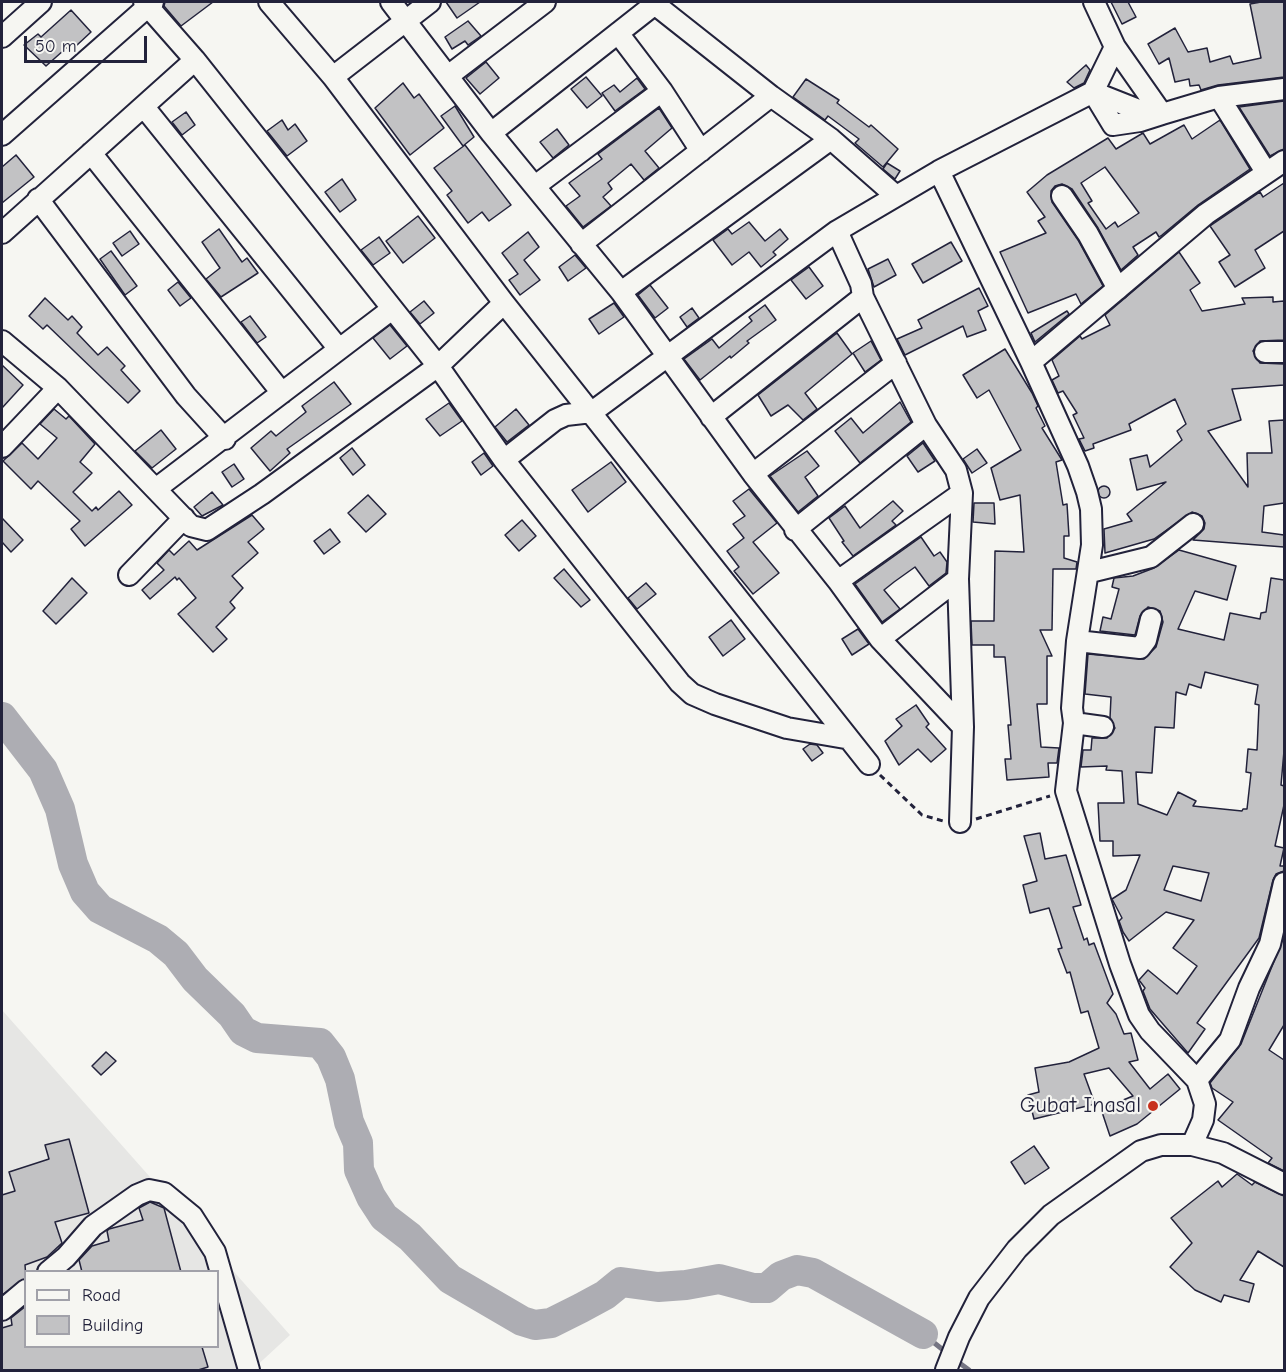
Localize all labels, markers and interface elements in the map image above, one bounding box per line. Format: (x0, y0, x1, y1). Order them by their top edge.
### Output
scale bar (27, 24, 150, 62)
text: 50 m (35, 36, 77, 57)
place label: Gubat Inasal (1020, 1093, 1141, 1119)
marker: Gubat Inasal (1146, 1099, 1160, 1113)
legend (24, 1270, 219, 1348)
text: Road (82, 1285, 121, 1306)
text: Building (82, 1315, 144, 1336)

